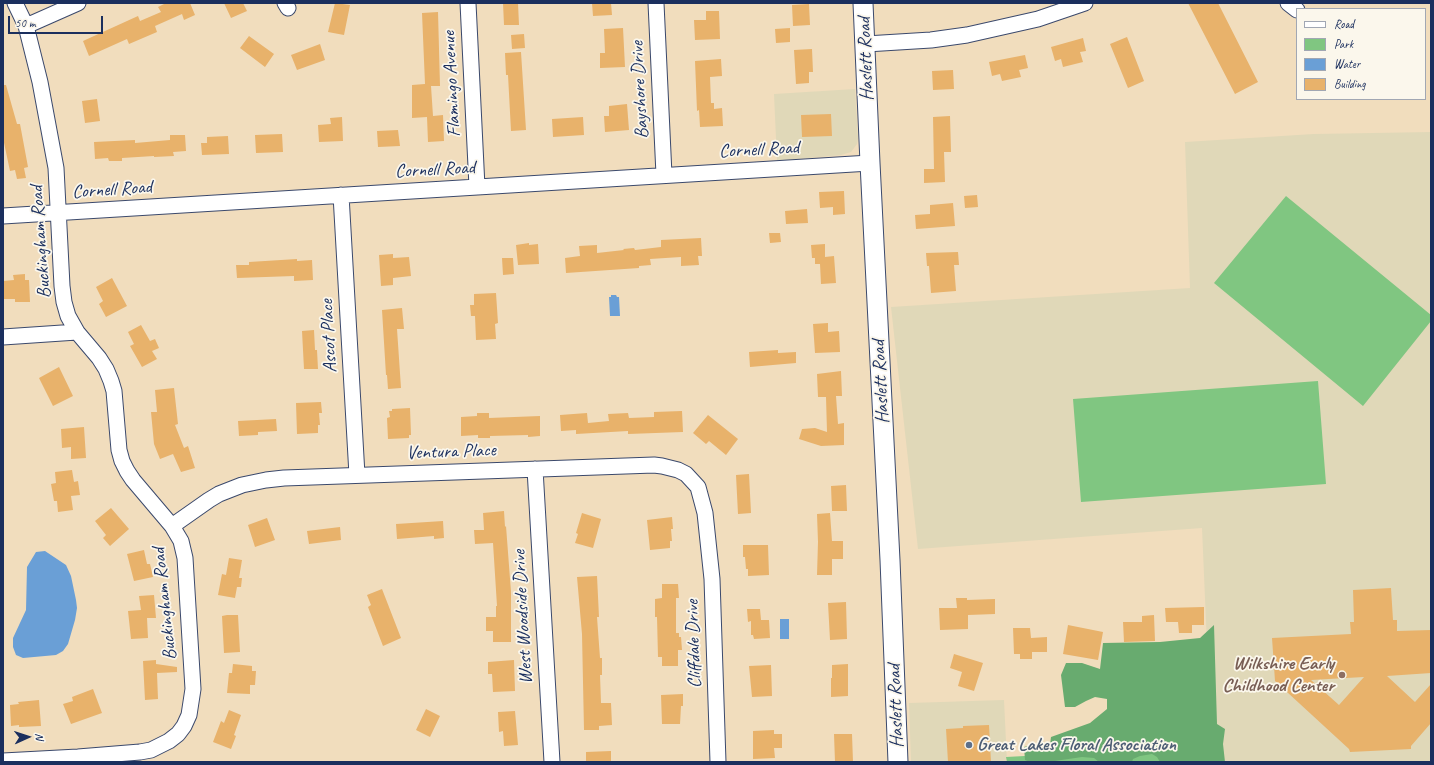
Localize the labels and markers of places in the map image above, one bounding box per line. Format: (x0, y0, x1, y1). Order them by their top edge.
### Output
place label: Wilkshire Early Childhood Center (1223, 653, 1334, 697)
marker: Wilkshire Early Childhood Center (1337, 670, 1347, 680)
place label: Great Lakes Floral Association (977, 734, 1176, 756)
marker: Great Lakes Floral Association (964, 740, 974, 750)

